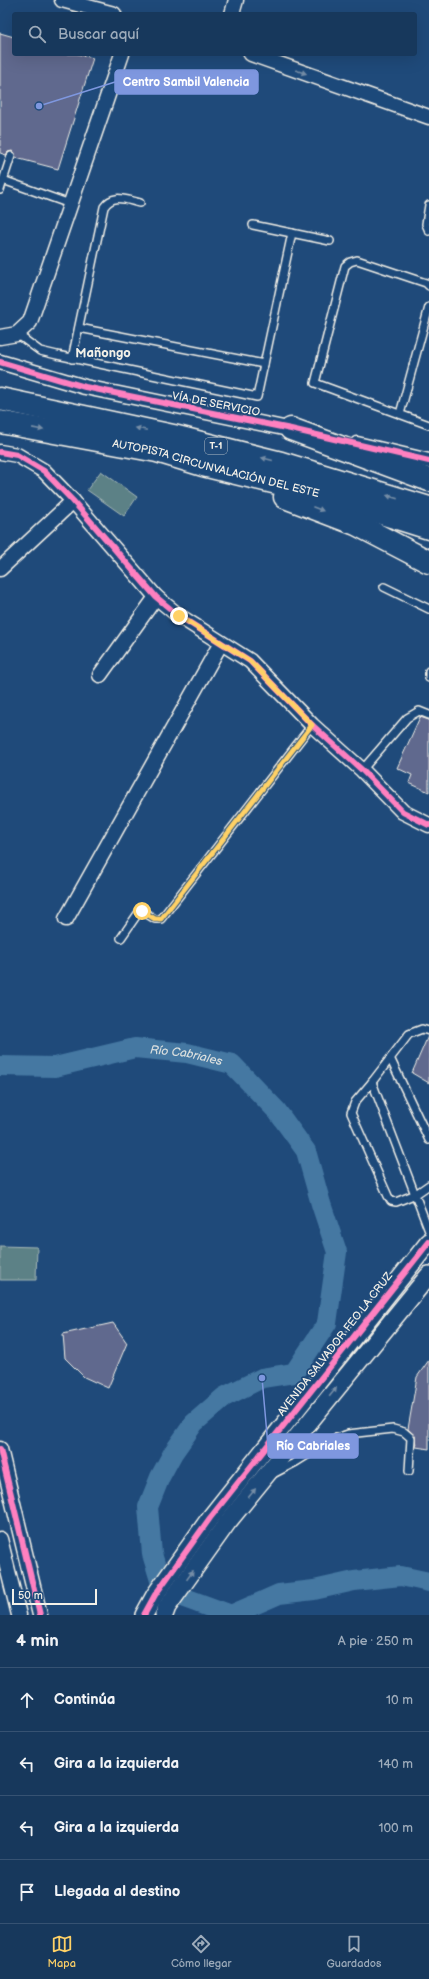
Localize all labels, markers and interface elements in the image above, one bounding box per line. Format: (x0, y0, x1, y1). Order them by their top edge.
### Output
search box (12, 12, 417, 56)
icon: search (26, 23, 48, 45)
text: Buscar aquí (58, 25, 139, 44)
one-way arrow (295, 69, 307, 75)
callout: Centro Sambil Valencia (115, 70, 258, 94)
text: Centro Sambil Valencia (123, 75, 249, 90)
district label: Mañongo (75, 345, 131, 361)
street label: VÍA DE SERVICIO (171, 388, 261, 419)
one-way arrow (32, 426, 44, 432)
one-way arrow (135, 426, 147, 432)
street label: AUTOPISTA CIRCUNVALACIÓN DEL ESTE (112, 436, 321, 500)
road number: T-1 (205, 438, 227, 454)
one-way arrow (261, 456, 273, 462)
one-way arrow (385, 494, 397, 500)
one-way arrow (313, 507, 325, 513)
route end (170, 607, 188, 625)
route start (133, 902, 151, 920)
water label: Río Cabriales (149, 1042, 224, 1069)
street label: AVENIDA SALVADOR FEO LA CRUZ (275, 1269, 395, 1418)
one-way arrow (329, 1387, 338, 1398)
callout: Río Cabriales (268, 1434, 358, 1458)
text: Río Cabriales (276, 1439, 350, 1454)
one-way arrow (247, 1488, 256, 1499)
one-way arrow (186, 1570, 194, 1580)
scale bar (12, 1587, 97, 1606)
text: 50 m (18, 1589, 43, 1602)
text: 4 min (16, 1631, 59, 1651)
text: A pie · 250 m (338, 1633, 413, 1649)
icon: ahead (16, 1689, 38, 1711)
text: Continúa (54, 1690, 115, 1709)
text: 10 m (386, 1692, 413, 1708)
icon: left (16, 1753, 38, 1775)
text: Gira a la izquierda (54, 1754, 179, 1773)
text: 140 m (378, 1756, 413, 1772)
icon: left (16, 1817, 38, 1839)
text: Gira a la izquierda (54, 1818, 179, 1837)
text: 100 m (378, 1820, 413, 1836)
icon: arrive (16, 1881, 38, 1903)
text: Llegada al destino (54, 1882, 180, 1901)
tab: Mapa (48, 1933, 76, 1970)
tab: Cómo llegar (171, 1933, 231, 1970)
tab: Guardados (327, 1933, 381, 1970)

